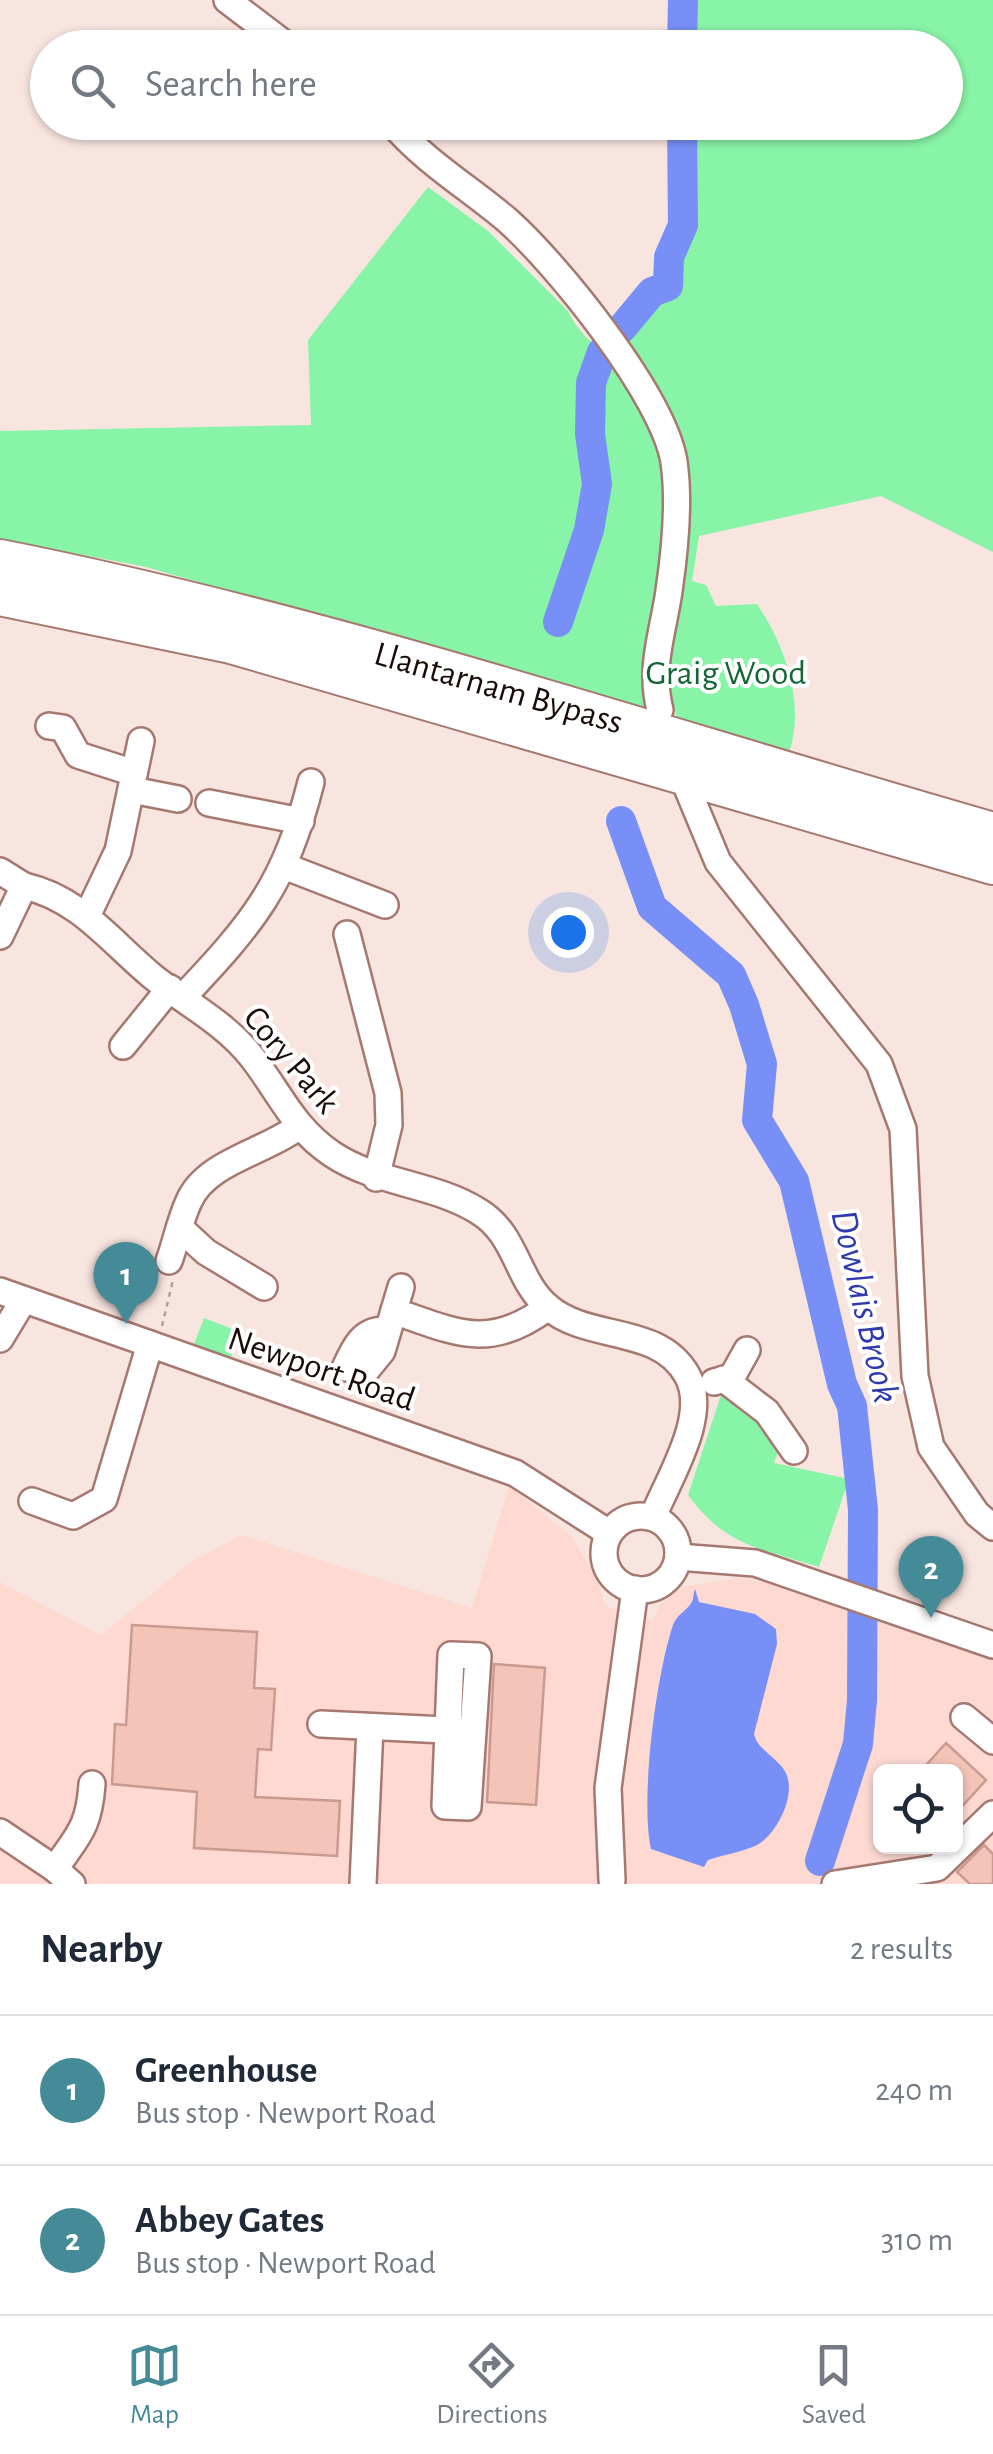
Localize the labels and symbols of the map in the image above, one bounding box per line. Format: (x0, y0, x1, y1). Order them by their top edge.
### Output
street label: Llantarnam Bypass (370, 636, 627, 741)
park label: Graig Wood (646, 656, 806, 691)
your location (543, 907, 594, 958)
street label: Cory Park (237, 1000, 345, 1120)
water label: Dowlais Brook (823, 1206, 905, 1407)
pin: 1 (94, 1242, 158, 1324)
street label: Newport Road (223, 1321, 420, 1418)
pin: 2 (898, 1536, 964, 1618)

